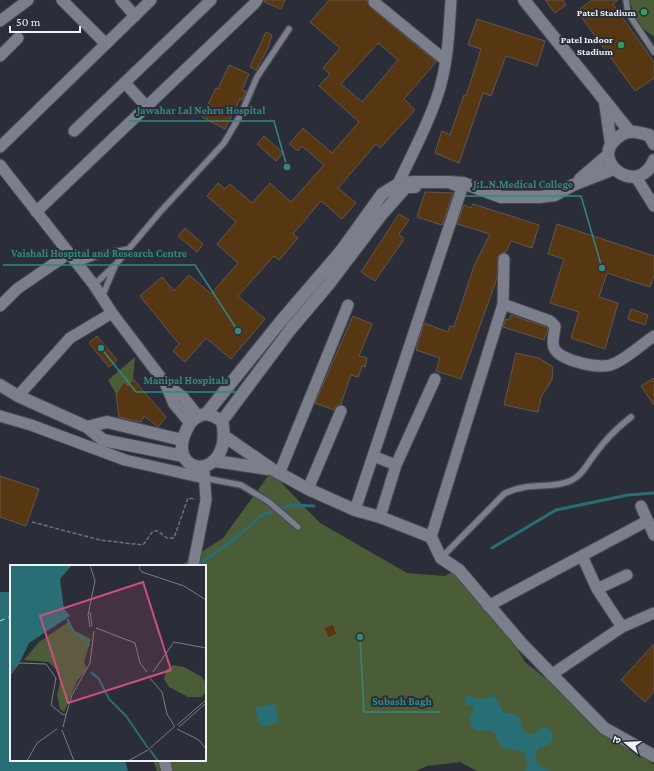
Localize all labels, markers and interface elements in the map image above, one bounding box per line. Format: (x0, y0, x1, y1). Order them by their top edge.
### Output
place label: Patel Stadium (577, 7, 637, 18)
marker: Patel Stadium (639, 7, 649, 17)
scale bar (10, 8, 80, 34)
text: 50 m (16, 15, 41, 29)
place label: Patel Indoor Stadium (561, 34, 614, 57)
marker: Patel Indoor Stadium (616, 40, 626, 50)
callout: Jawahar Lal Nehru Hospital (129, 98, 274, 121)
text: Jawahar Lal Nehru Hospital (136, 104, 266, 116)
callout: J.L.N.Medical College (465, 173, 581, 196)
text: J.L.N.Medical College (472, 178, 573, 190)
callout: Vaishali Hospital and Research Centre (3, 242, 195, 265)
text: Vaishali Hospital and Research Centre (10, 247, 187, 259)
callout: Manipal Hospitals (136, 369, 237, 392)
text: Manipal Hospitals (143, 374, 229, 386)
inset map (10, 565, 206, 761)
callout: Subash Bagh (364, 689, 440, 712)
text: Subash Bagh (372, 695, 433, 707)
north arrow (606, 723, 646, 763)
text: उ (610, 734, 623, 745)

